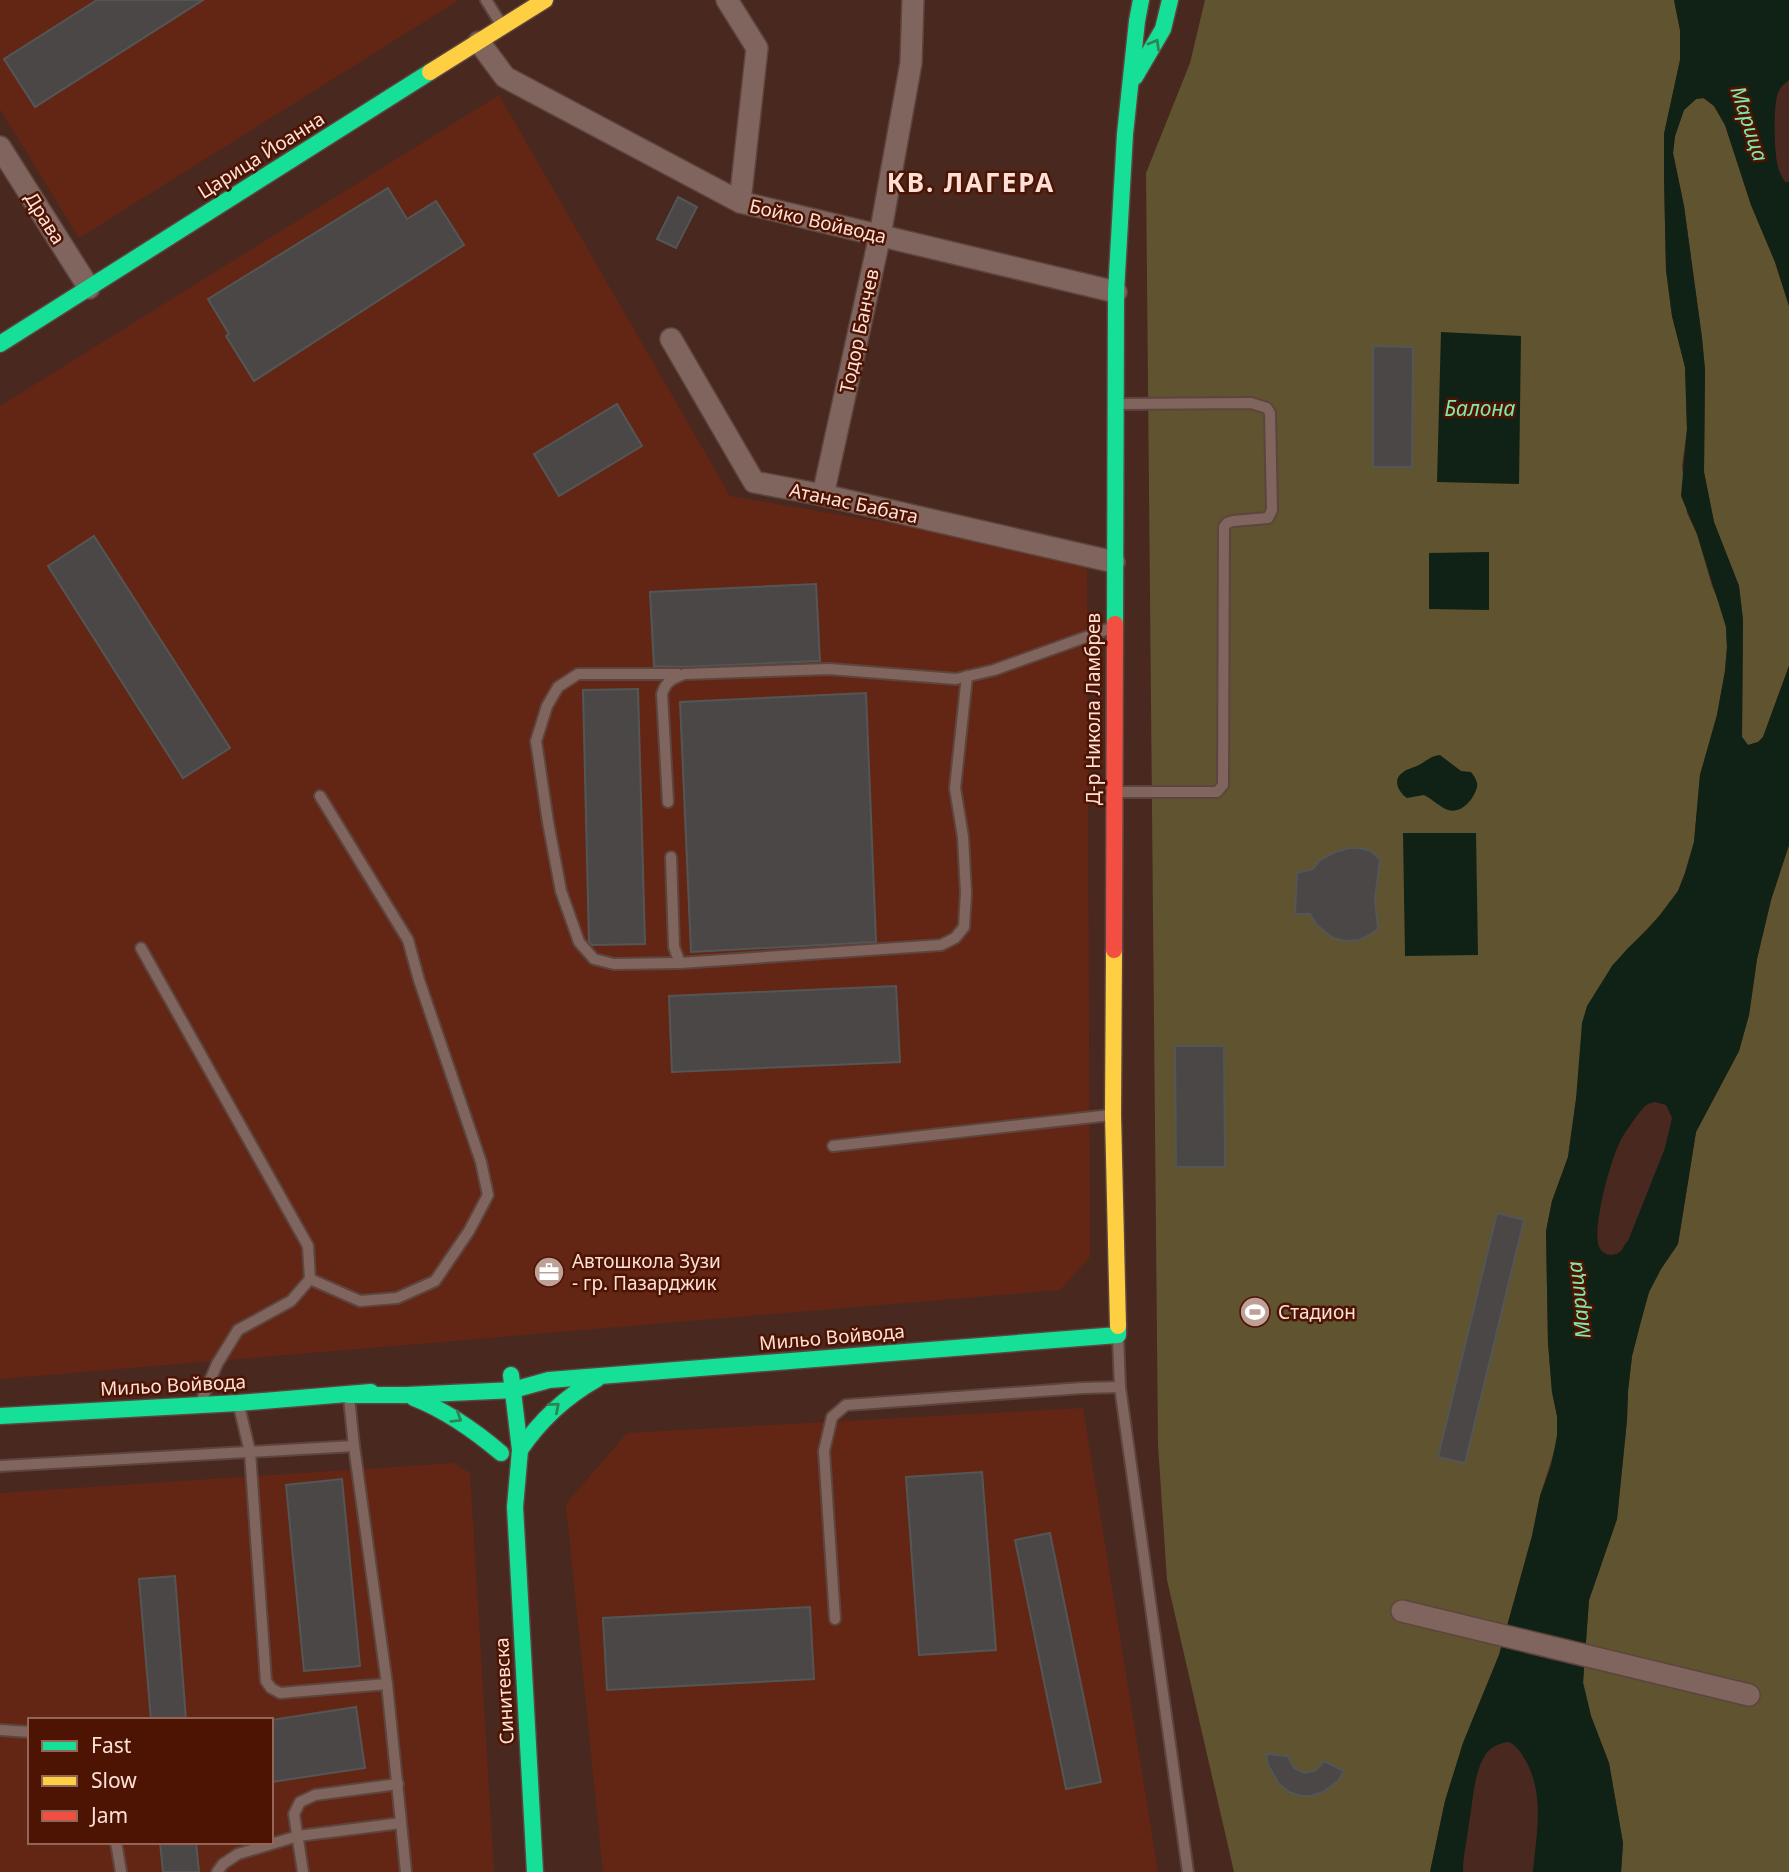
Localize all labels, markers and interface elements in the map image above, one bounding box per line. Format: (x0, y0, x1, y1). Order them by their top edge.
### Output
one-way arrow (1146, 39, 1159, 52)
water label: Марица (1725, 82, 1775, 165)
street label: Царица Йоанна (193, 105, 329, 205)
district label: КВ. ЛАГЕРА (887, 164, 1055, 200)
street label: Драва (19, 187, 71, 249)
street label: Бойко Войвода (747, 193, 889, 249)
street label: Тодор Банчев (833, 266, 885, 396)
water label: Балона (1444, 394, 1516, 422)
street label: Атанас Бабата (787, 477, 921, 529)
street label: Д-р Никола Ламбрев (1080, 613, 1106, 805)
place label: Автошкола Зузи - гр. Пазарджик (572, 1248, 721, 1296)
office icon: Автошкола Зузи - гр. Пазарджик (532, 1255, 566, 1289)
water label: Марица (1559, 1260, 1597, 1340)
sports icon: Стадион (1238, 1295, 1272, 1329)
place label: Стадион (1278, 1299, 1356, 1325)
street label: Мильо Войвода (758, 1318, 906, 1356)
street label: Мильо Войвода (99, 1368, 247, 1402)
one-way arrow (547, 1403, 560, 1415)
one-way arrow (449, 1410, 462, 1423)
street label: Синитевска (488, 1637, 520, 1745)
legend (28, 1718, 273, 1844)
text: Fast (91, 1731, 132, 1759)
text: Slow (91, 1766, 137, 1794)
text: Jam (89, 1801, 128, 1829)

